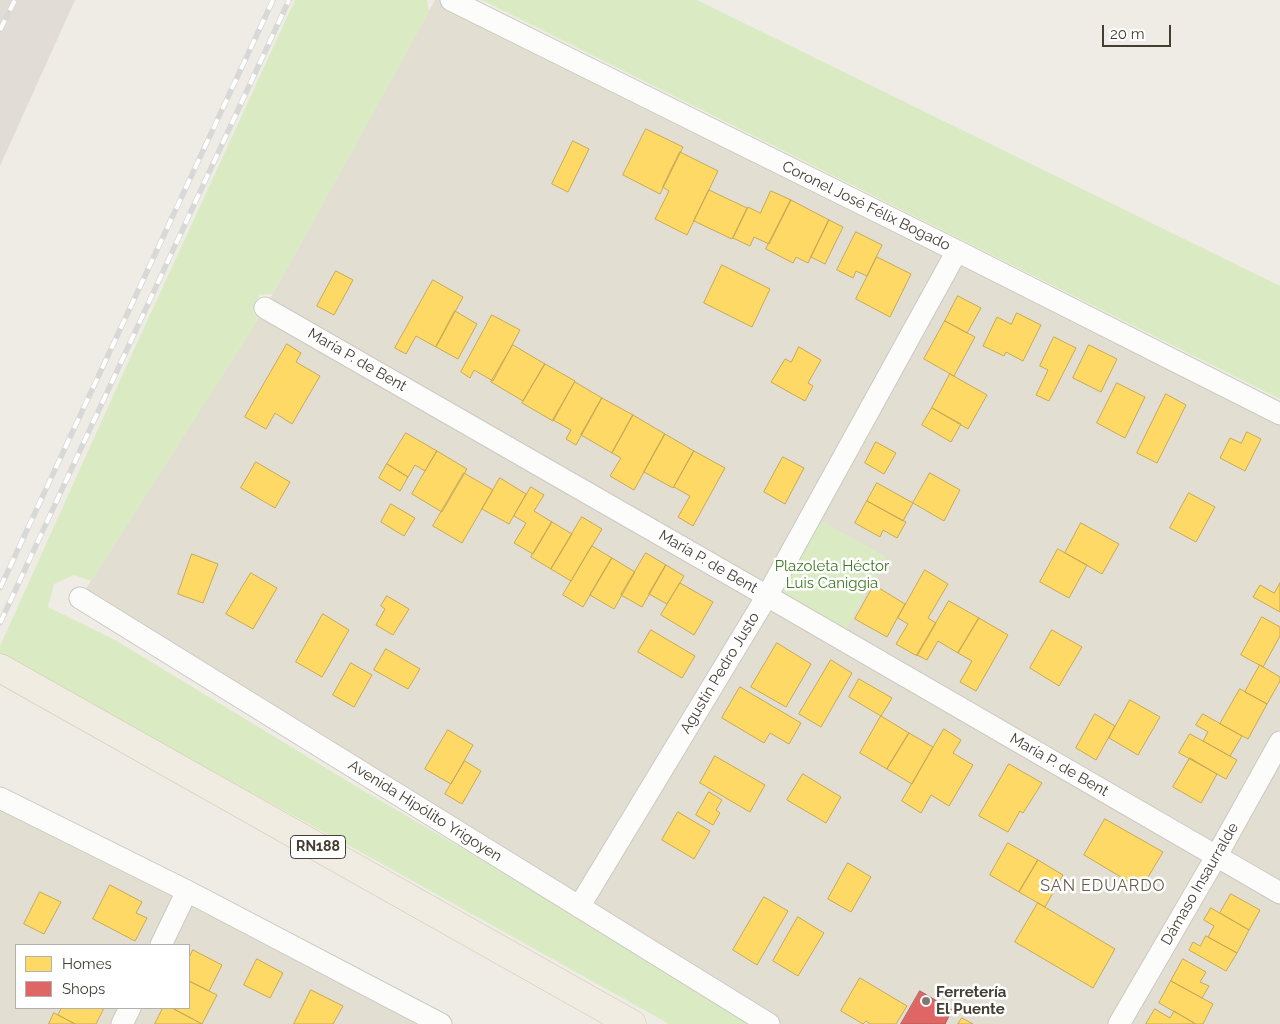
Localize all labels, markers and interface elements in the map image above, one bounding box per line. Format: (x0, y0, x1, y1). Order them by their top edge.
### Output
scale bar (1105, 15, 1174, 47)
text: 20 m (1110, 25, 1145, 43)
street label: Coronel José Félix Bogado (779, 157, 953, 255)
street label: María P. de Bent (304, 324, 410, 396)
street label: María P. de Bent (655, 526, 761, 598)
park label: Plazoleta Héctor Luis Caniggia (775, 557, 889, 592)
street label: Agustín Pedro Justo (677, 609, 763, 737)
street label: María P. de Bent (1006, 729, 1112, 801)
street label: Avenida Hipólito Yrigoyen (345, 756, 505, 866)
street label: Dámaso Insaurralde (1158, 820, 1242, 948)
road number: RN188 (290, 836, 346, 859)
district label: SAN EDUARDO (1039, 876, 1167, 896)
legend (15, 944, 190, 1009)
text: Homes (62, 955, 112, 973)
text: Shops (62, 980, 105, 998)
place label: Ferretería El Puente (936, 983, 1006, 1018)
marker: Ferretería El Puente (920, 995, 932, 1007)

